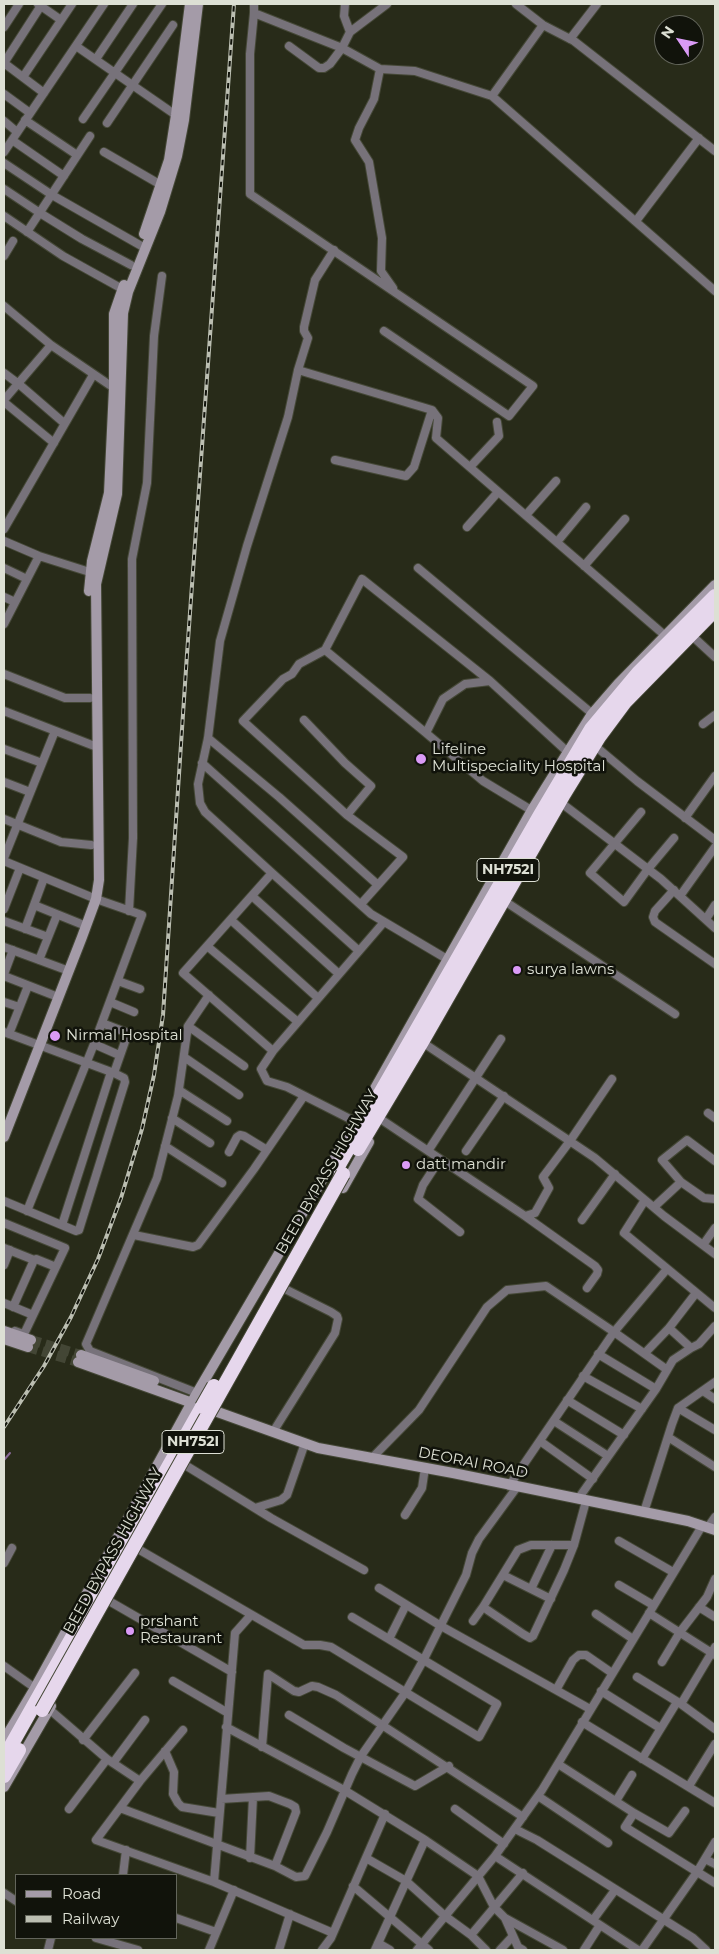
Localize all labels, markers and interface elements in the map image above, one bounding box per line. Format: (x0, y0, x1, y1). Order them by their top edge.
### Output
north arrow (654, 15, 704, 65)
text: N (657, 22, 678, 42)
place label: Lifeline Multispeciality Hospital (432, 741, 605, 776)
marker: Lifeline Multispeciality Hospital (414, 752, 428, 766)
road number: NH752I (477, 858, 539, 882)
place label: surya lawns (527, 961, 614, 979)
marker: surya lawns (511, 964, 523, 976)
place label: Nirmal Hospital (66, 1027, 183, 1045)
marker: Nirmal Hospital (48, 1029, 62, 1043)
street label: BEED BYPASS HIGHWAY (272, 1087, 382, 1257)
place label: datt mandir (416, 1156, 506, 1174)
marker: datt mandir (400, 1159, 412, 1171)
road number: NH752I (162, 1430, 224, 1454)
street label: DEORAI ROAD (417, 1444, 529, 1482)
street label: BEED BYPASS HIGHWAY (60, 1465, 166, 1637)
place label: prshant Restaurant (140, 1613, 222, 1648)
marker: prshant Restaurant (124, 1625, 136, 1637)
legend (15, 1874, 178, 1939)
text: Road (62, 1884, 101, 1903)
text: Railway (62, 1909, 119, 1928)

